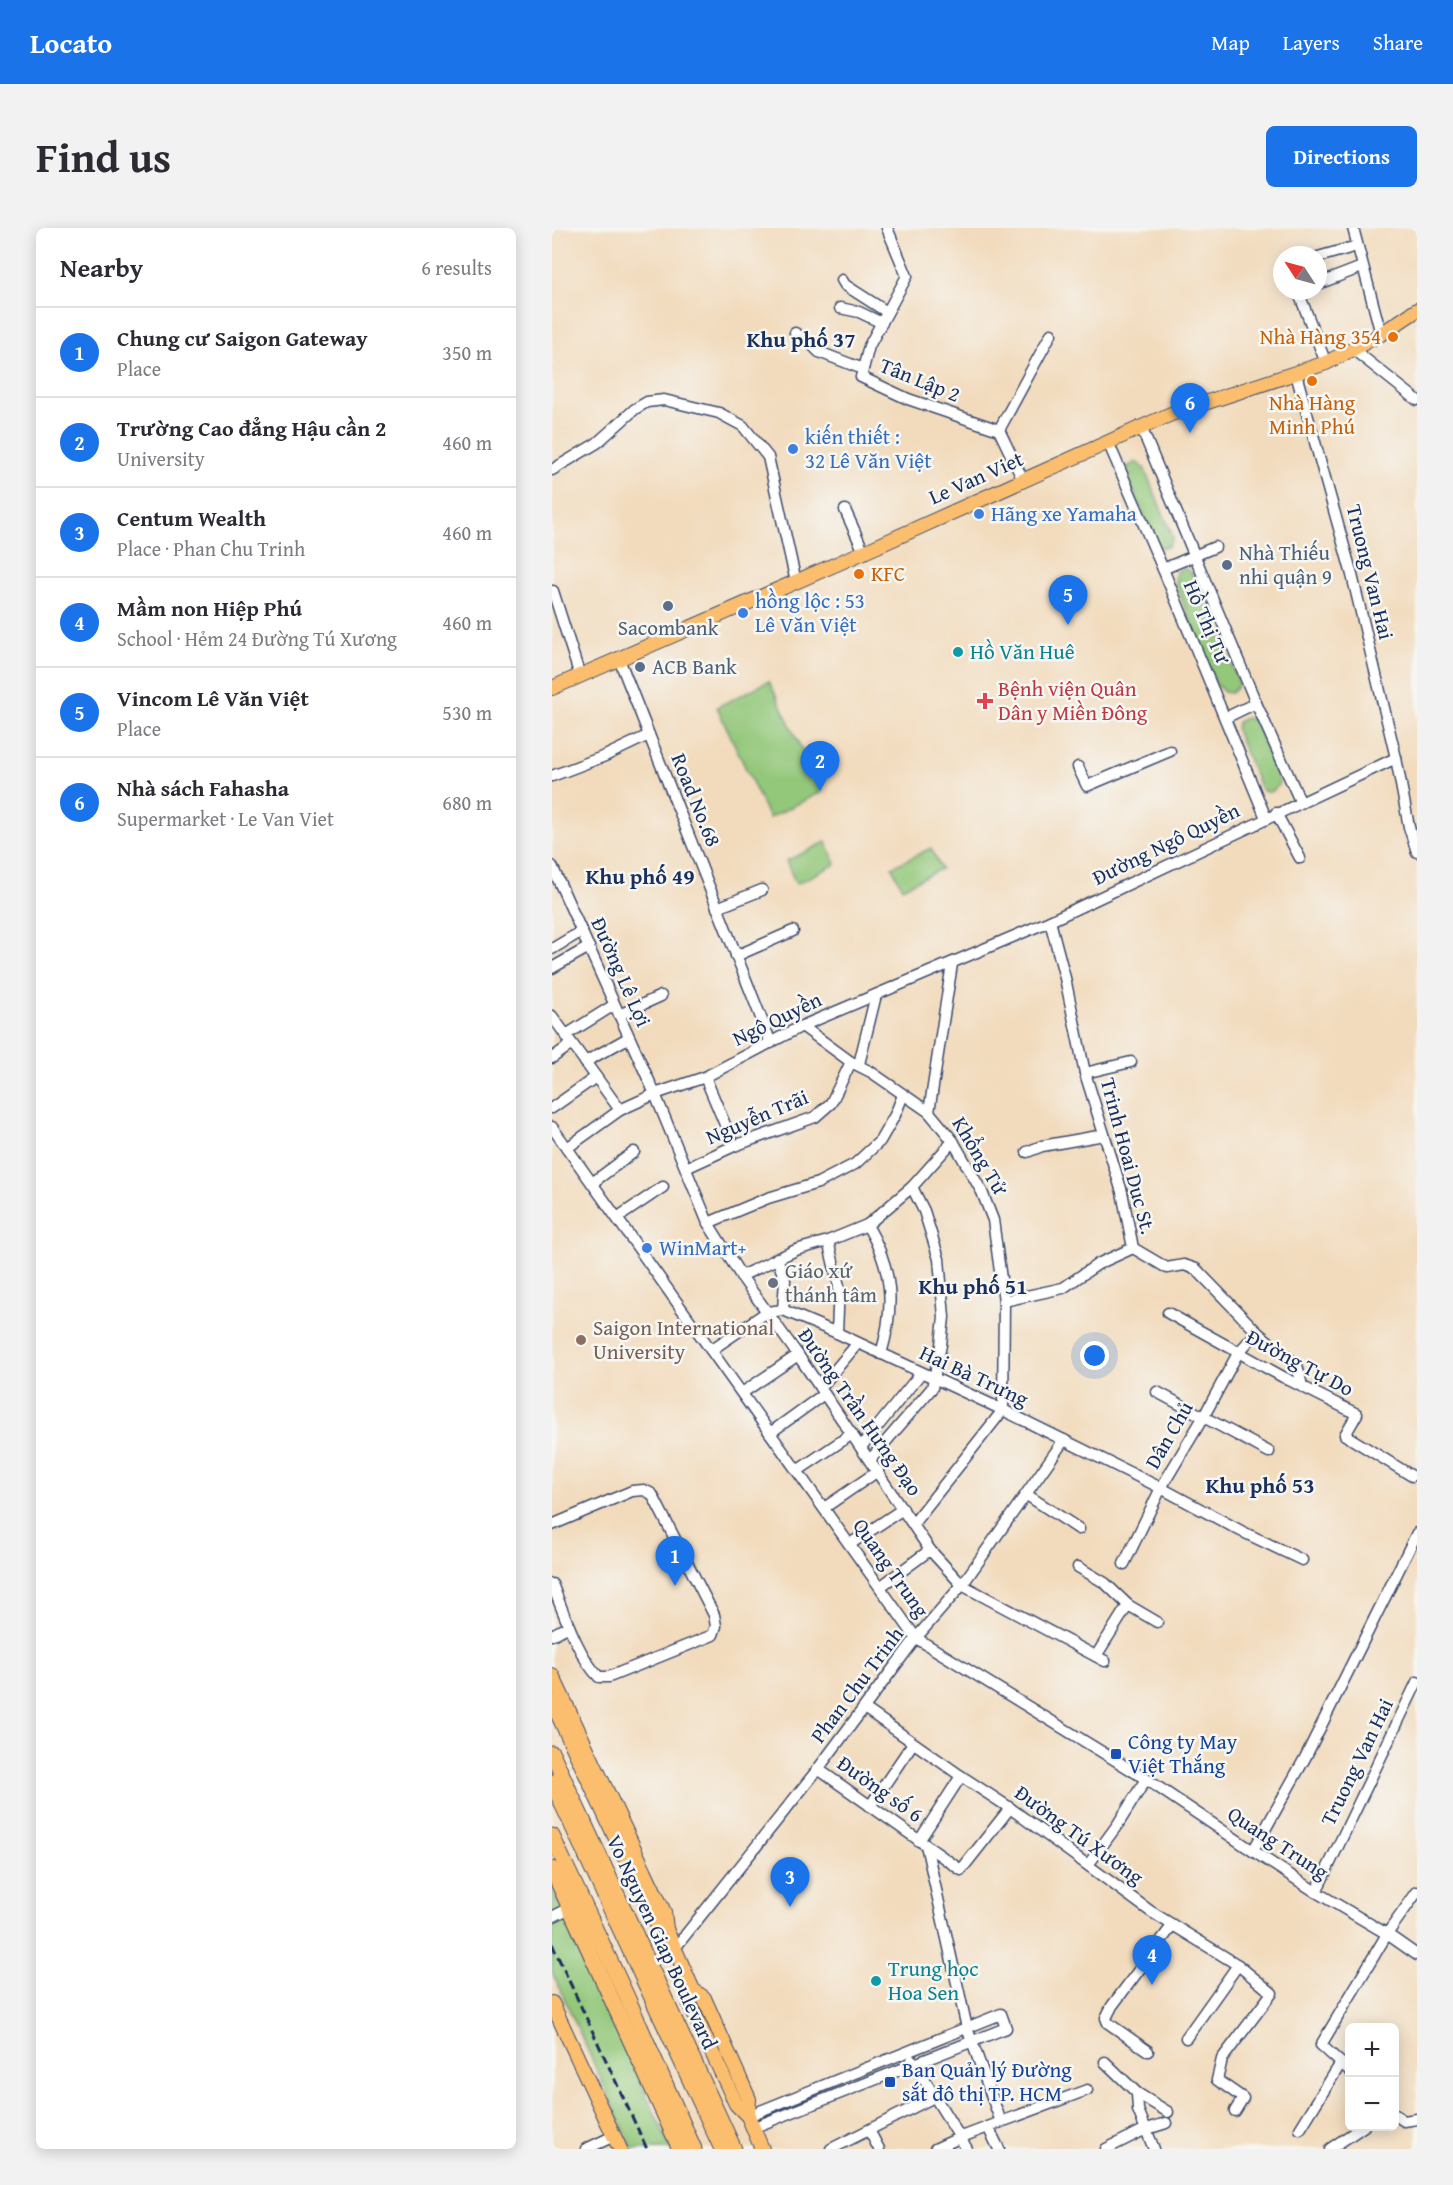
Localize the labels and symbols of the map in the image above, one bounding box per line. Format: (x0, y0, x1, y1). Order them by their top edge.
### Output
north arrow (1273, 246, 1327, 300)
place label: Nhà Hàng 354 (1260, 321, 1381, 352)
district label: Khu phố 37 (746, 323, 856, 355)
marker: Nhà Hàng 354 (1386, 330, 1400, 344)
street label: Tân Lập 2 (875, 349, 965, 410)
marker: Nhà Hàng Minh Phú (1305, 374, 1319, 388)
pin: 6 (1170, 384, 1210, 433)
place label: Nhà Hàng Minh Phú (1269, 387, 1356, 442)
place label: kiến thiết : 32 Lê Văn Việt (805, 421, 932, 476)
marker: kiến thiết : 32 Lê Văn Việt (786, 442, 800, 456)
street label: Le Van Viet (924, 443, 1029, 512)
place label: Hãng xe Yamaha (991, 498, 1137, 529)
street label: Truong Van Hai (1339, 501, 1402, 643)
marker: Hãng xe Yamaha (972, 507, 986, 521)
place label: Nhà Thiếu nhi quận 9 (1239, 537, 1332, 592)
place label: KFC (871, 558, 905, 589)
marker: Nhà Thiếu nhi quận 9 (1220, 558, 1234, 572)
marker: KFC (852, 567, 866, 581)
street label: Hồ Thị Tư (1176, 575, 1239, 669)
pin: 5 (1048, 576, 1088, 625)
place label: hồng lộc : 53 Lê Văn Việt (755, 585, 865, 640)
marker: Sacombank (661, 599, 675, 613)
marker: hồng lộc : 53 Lê Văn Việt (736, 606, 750, 620)
place label: Sacombank (618, 612, 719, 643)
place label: Hồ Văn Huê (970, 636, 1075, 667)
marker: Hồ Văn Huê (951, 645, 965, 659)
place label: ACB Bank (652, 651, 737, 682)
marker: ACB Bank (633, 660, 647, 674)
place label: Bệnh viện Quân Dân y Miền Đông (998, 673, 1148, 728)
marker: Bệnh viện Quân Dân y Miền Đông (976, 692, 994, 710)
pin: 2 (800, 742, 840, 791)
street label: Road No.68 (664, 748, 729, 851)
street label: Đường Ngô Quyền (1087, 794, 1245, 893)
district label: Khu phố 49 (585, 860, 695, 892)
street label: Đường Lê Lợi (583, 912, 659, 1032)
street label: Ngô Quyền (727, 984, 827, 1053)
street label: Trinh Hoai Duc St. (1093, 1074, 1164, 1237)
street label: Nguyễn Trãi (701, 1081, 813, 1152)
street label: Khổng Tử (945, 1111, 1016, 1202)
place label: WinMart+ (659, 1232, 747, 1263)
marker: WinMart+ (640, 1241, 654, 1255)
place label: Giáo xứ thánh tâm (785, 1255, 877, 1310)
district label: Khu phố 51 (918, 1270, 1028, 1302)
marker: Giáo xứ thánh tâm (766, 1276, 780, 1290)
place label: Saigon International University (593, 1312, 774, 1367)
street label: Đường Trần Hưng Đạo (791, 1321, 930, 1502)
street label: Đường Tự Do (1241, 1321, 1360, 1404)
marker: Saigon International University (574, 1333, 588, 1347)
street label: Hai Bà Trưng (915, 1337, 1034, 1415)
your location (1080, 1341, 1109, 1370)
street label: Dân Chủ (1137, 1395, 1201, 1474)
district label: Khu phố 53 (1205, 1469, 1315, 1501)
street label: Quang Trung (846, 1512, 937, 1624)
pin: 1 (656, 1536, 694, 1586)
street label: Phan Chu Trinh (803, 1620, 911, 1749)
street label: Truong Van Hai (1312, 1693, 1401, 1831)
place label: Công ty May Việt Thắng (1128, 1726, 1238, 1781)
marker: Công ty May Việt Thắng (1109, 1747, 1123, 1761)
street label: Đường số 6 (831, 1748, 929, 1830)
street label: Đường Tú Xương (1008, 1777, 1151, 1892)
street label: Quang Trung (1222, 1798, 1335, 1887)
street label: Vo Nguyen Giap Boulevard (599, 1830, 726, 2055)
pin: 3 (770, 1858, 810, 1907)
pin: 4 (1132, 1936, 1172, 1985)
place label: Trung học Hoa Sen (888, 1953, 978, 2008)
marker: Trung học Hoa Sen (869, 1974, 883, 1988)
place label: Ban Quản lý Đường sắt đô thị TP. HCM (902, 2054, 1072, 2109)
marker: Ban Quản lý Đường sắt đô thị TP. HCM (883, 2075, 897, 2089)

